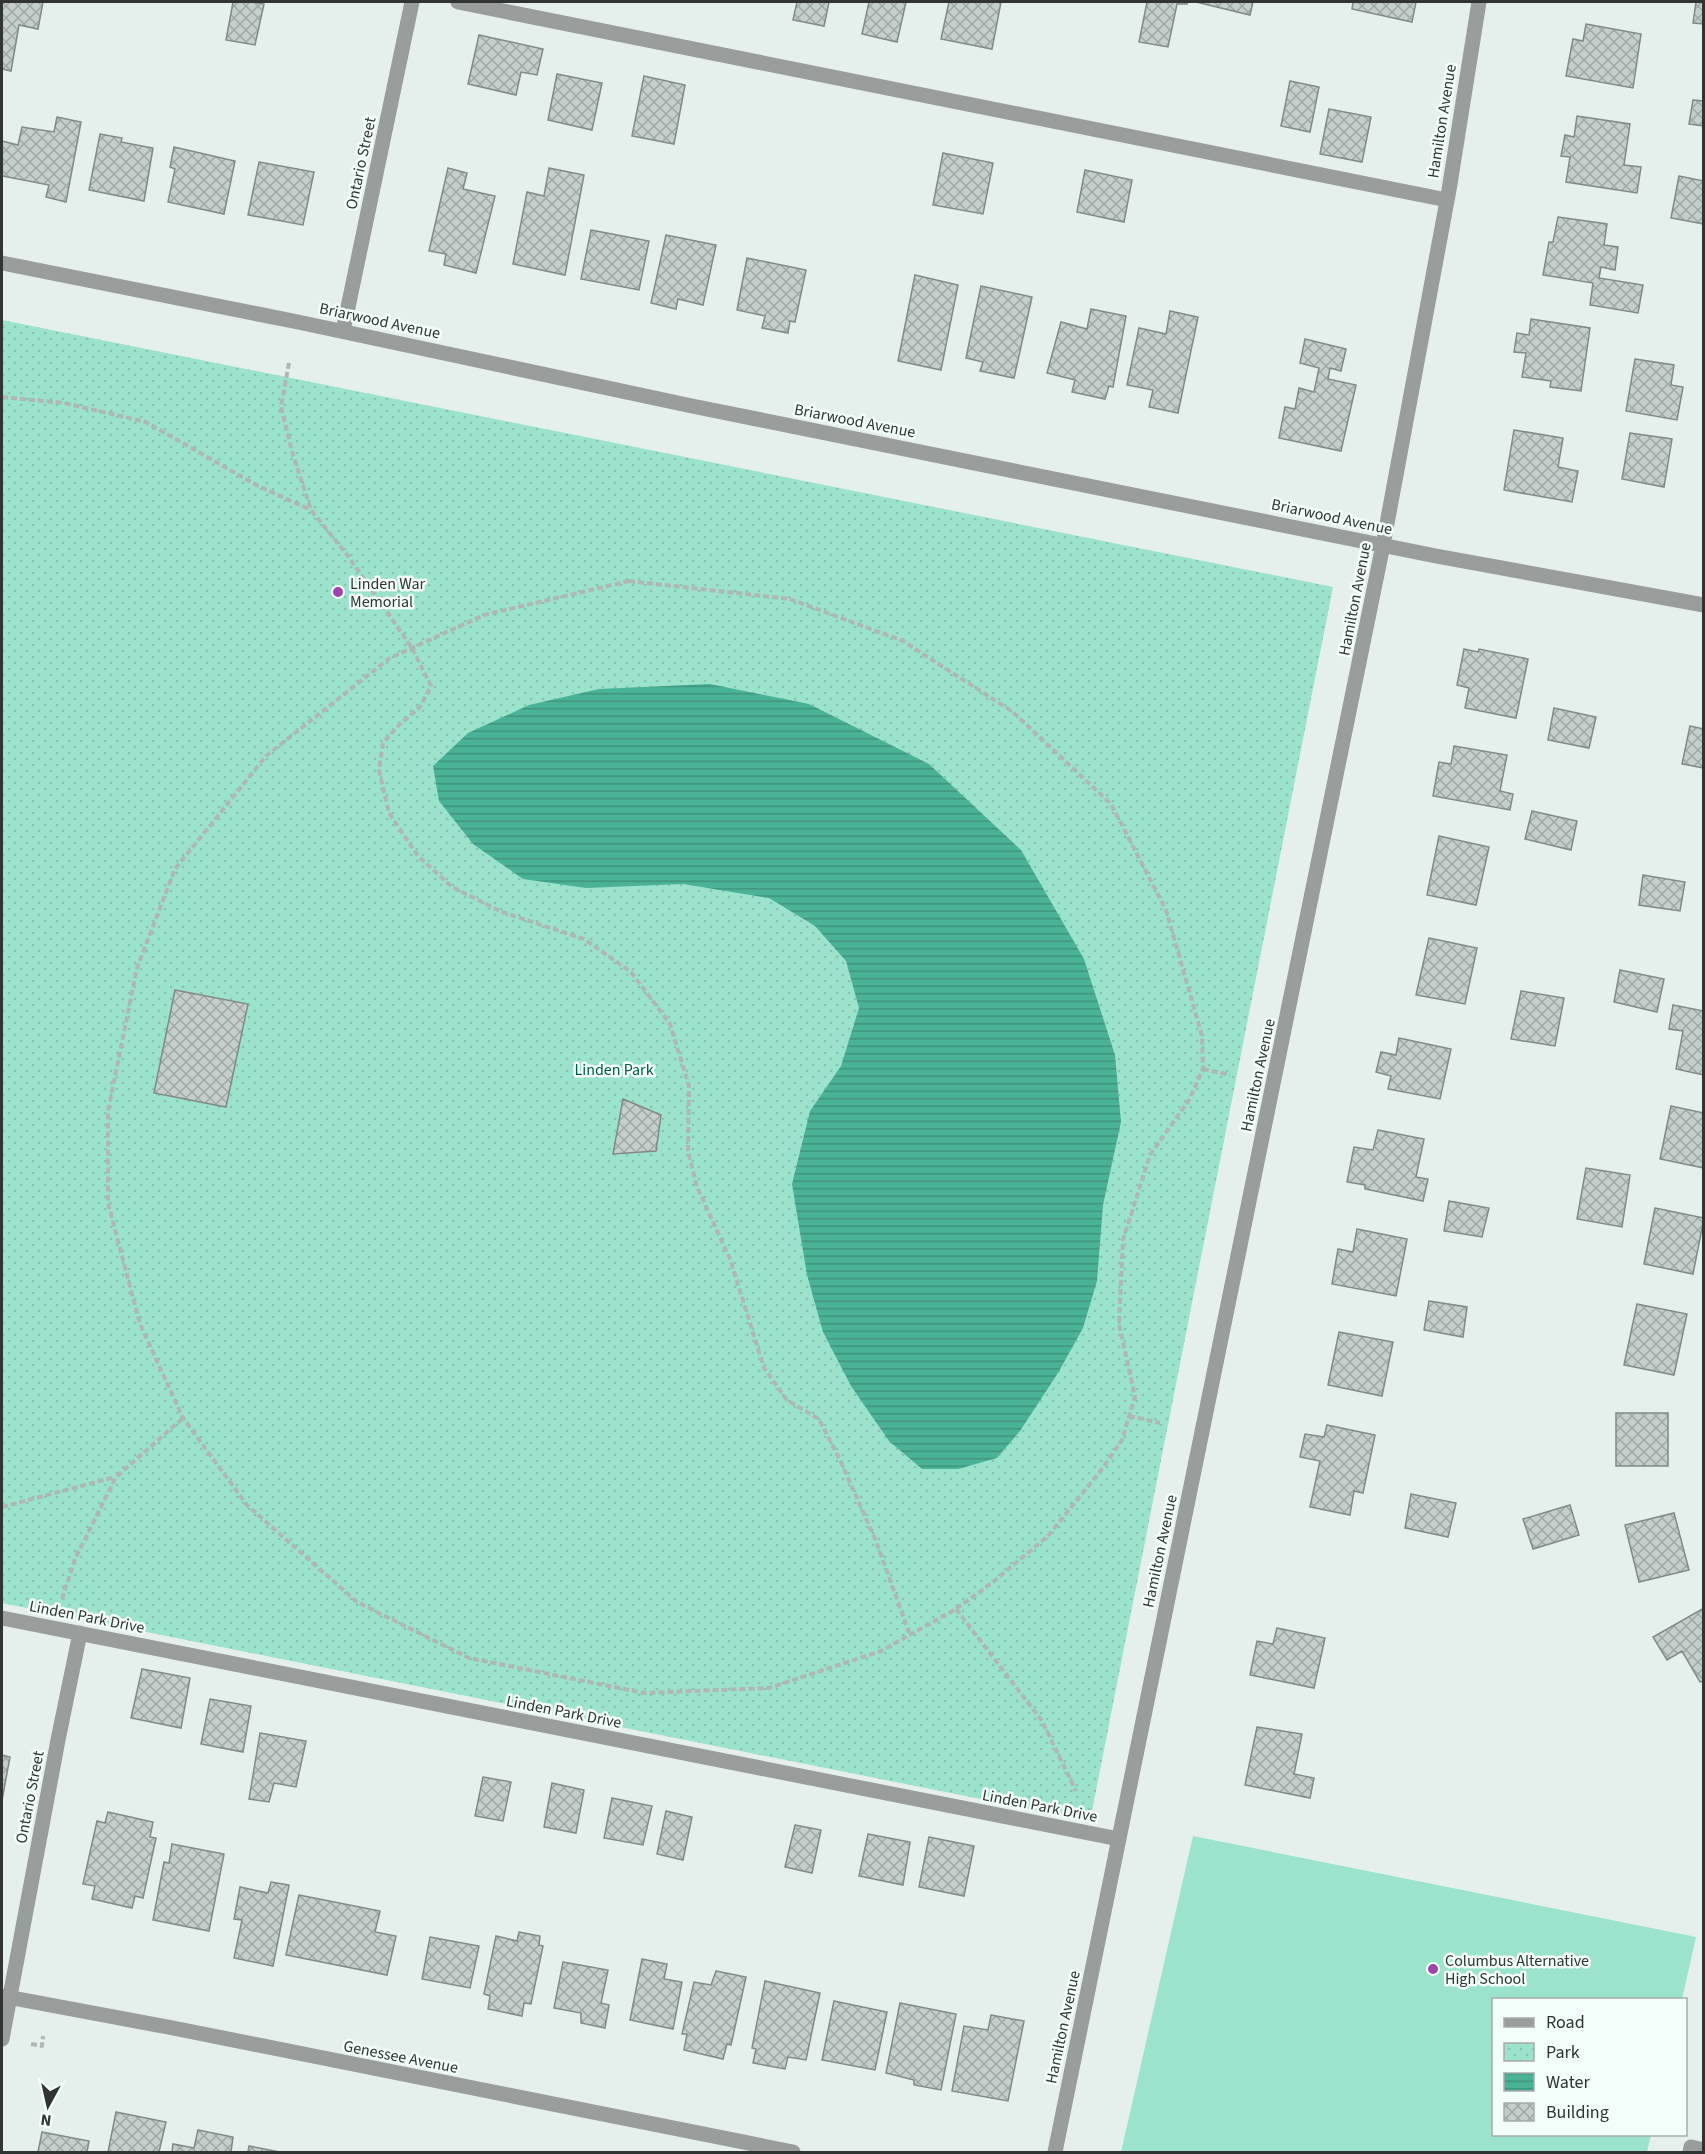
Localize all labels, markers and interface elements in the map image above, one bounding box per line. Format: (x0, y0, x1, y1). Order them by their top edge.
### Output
street label: Hamilton Avenue (1422, 63, 1462, 180)
street label: Ontario Street (340, 114, 382, 211)
street label: Briarwood Avenue (317, 297, 442, 345)
street label: Briarwood Avenue (792, 398, 917, 444)
street label: Briarwood Avenue (1269, 493, 1394, 541)
street label: Hamilton Avenue (1333, 541, 1377, 658)
place label: Linden War Memorial (350, 573, 426, 613)
marker: Linden War Memorial (331, 585, 345, 599)
street label: Hamilton Avenue (1235, 1017, 1281, 1134)
park label: Linden Park (574, 1059, 654, 1081)
street label: Hamilton Avenue (1137, 1493, 1183, 1610)
street label: Linden Park Drive (27, 1595, 146, 1639)
street label: Linden Park Drive (504, 1690, 623, 1734)
street label: Ontario Street (10, 1748, 50, 1845)
street label: Linden Park Drive (980, 1784, 1099, 1828)
place label: Columbus Alternative High School (1445, 1950, 1589, 1990)
marker: Columbus Alternative High School (1426, 1962, 1440, 1976)
street label: Hamilton Avenue (1040, 1969, 1086, 2086)
legend (1492, 1998, 1687, 2136)
text: Road (1546, 2010, 1585, 2035)
street label: Genessee Avenue (342, 2035, 460, 2079)
text: Park (1546, 2040, 1580, 2065)
text: Water (1546, 2070, 1590, 2095)
north arrow (18, 2076, 78, 2136)
text: Building (1546, 2100, 1609, 2125)
text: N (39, 2108, 53, 2131)

